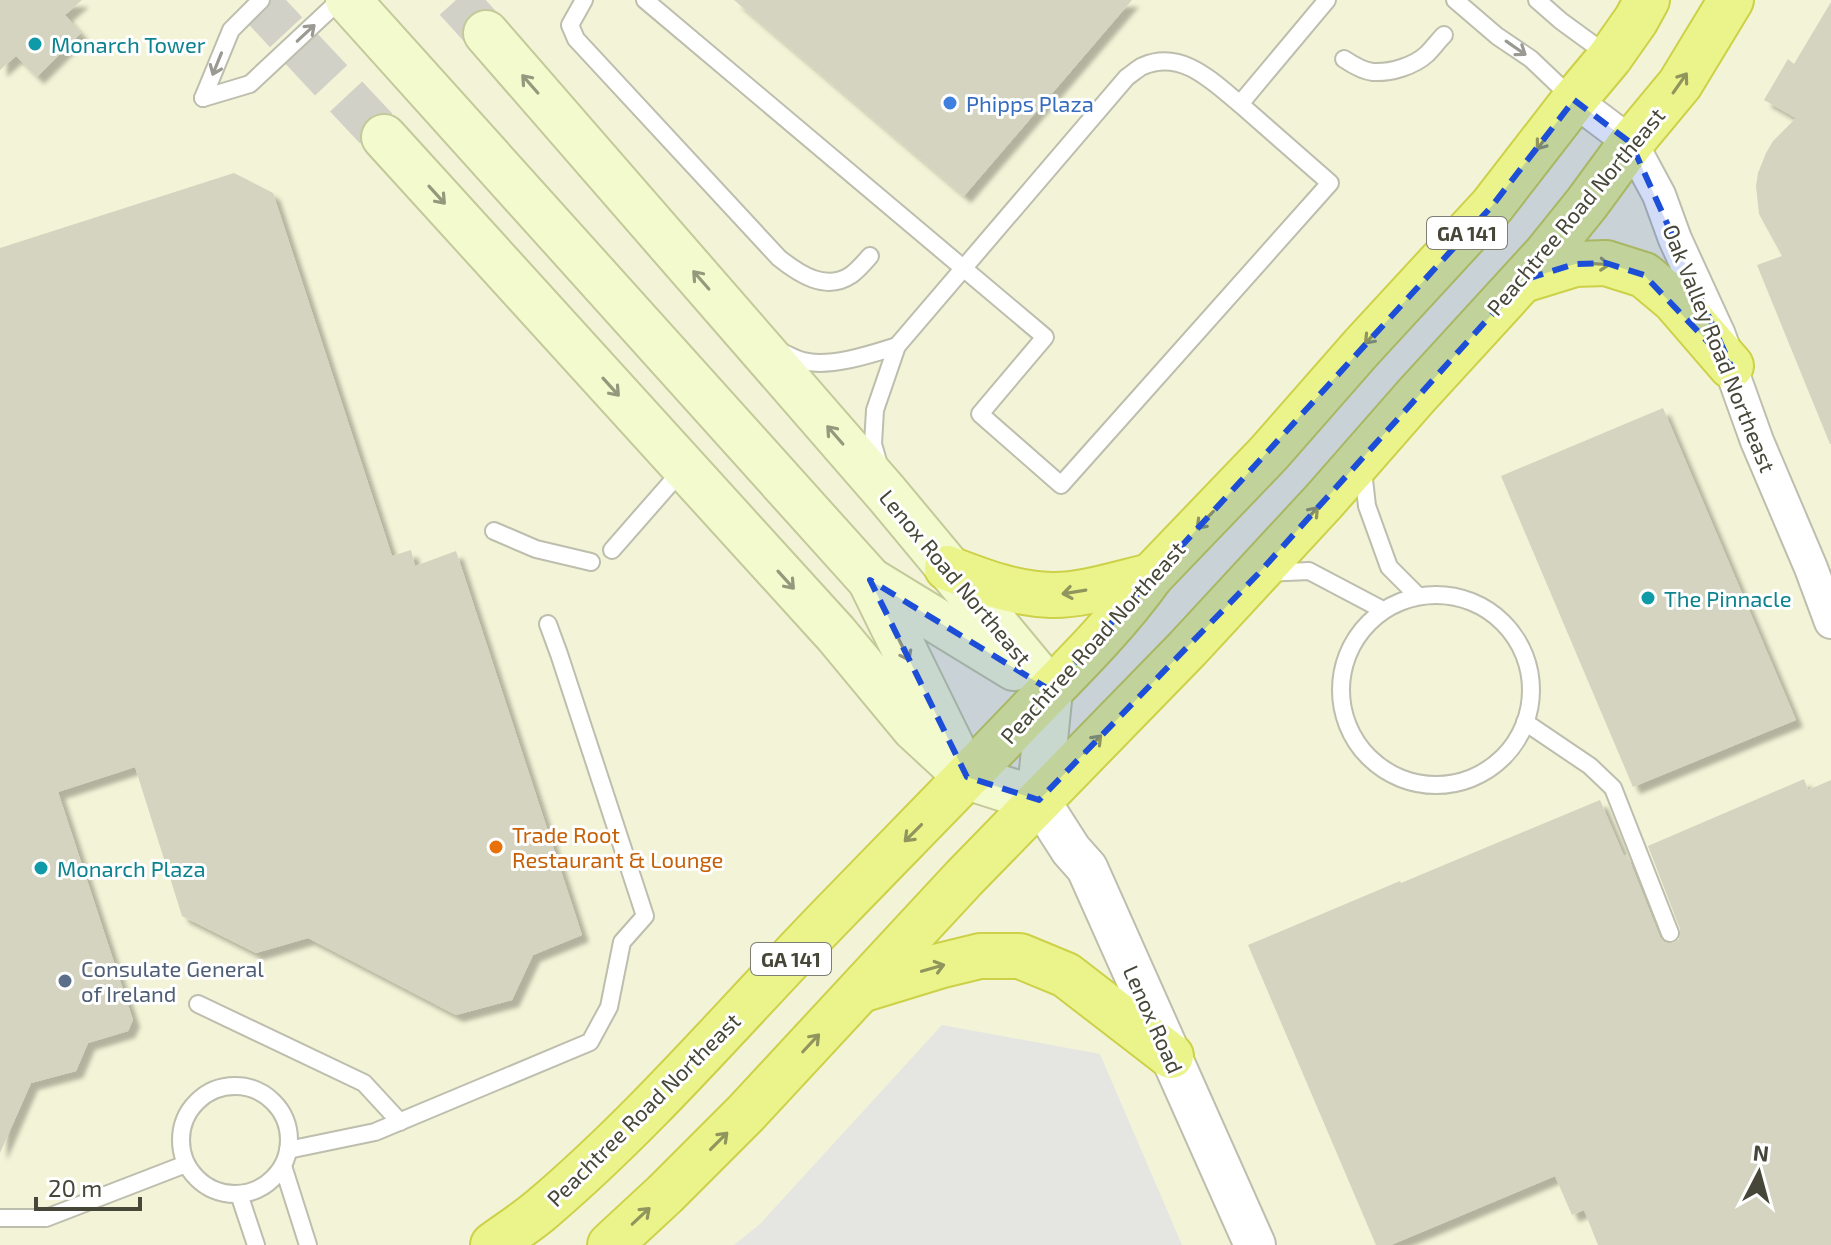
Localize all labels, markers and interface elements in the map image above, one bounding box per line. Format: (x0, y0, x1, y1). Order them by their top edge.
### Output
one-way arrow (296, 24, 315, 43)
place label: Monarch Tower (51, 31, 206, 57)
marker: Monarch Tower (26, 35, 44, 53)
one-way arrow (1504, 40, 1526, 56)
one-way arrow (209, 51, 224, 76)
one-way arrow (1672, 72, 1688, 94)
one-way arrow (522, 75, 540, 95)
place label: Phipps Plaza (966, 90, 1094, 116)
marker: Phipps Plaza (941, 94, 959, 112)
street label: Peachtree Road Northeast (1481, 102, 1669, 320)
one-way arrow (1536, 129, 1553, 150)
one-way arrow (427, 184, 445, 204)
road number: GA 141 (1427, 217, 1507, 249)
street label: Oak Valley Road Northeast (1658, 220, 1782, 476)
one-way arrow (1584, 257, 1611, 272)
one-way arrow (692, 271, 710, 291)
one-way arrow (1363, 325, 1382, 345)
one-way arrow (602, 377, 620, 397)
one-way arrow (827, 425, 845, 445)
street label: Lenox Road Northeast (875, 484, 1037, 670)
one-way arrow (1301, 507, 1319, 527)
one-way arrow (1196, 510, 1215, 529)
street label: Peachtree Road Northeast (994, 536, 1190, 748)
one-way arrow (777, 570, 796, 590)
one-way arrow (1062, 585, 1088, 600)
place label: The Pinnacle (1664, 585, 1791, 611)
marker: The Pinnacle (1639, 589, 1657, 607)
one-way arrow (897, 637, 912, 661)
one-way arrow (1084, 734, 1103, 754)
place label: Trade Root Restaurant & Lounge (512, 821, 723, 872)
one-way arrow (903, 823, 922, 843)
marker: Trade Root Restaurant & Lounge (487, 838, 505, 856)
place label: Monarch Plaza (57, 855, 206, 881)
marker: Monarch Plaza (32, 859, 50, 877)
road number: GA 141 (751, 943, 831, 975)
place label: Consulate General of Ireland (81, 955, 264, 1006)
one-way arrow (919, 960, 945, 975)
street label: Lenox Road (1119, 961, 1189, 1077)
marker: Consulate General of Ireland (56, 972, 74, 990)
street label: Peachtree Road Northeast (541, 1007, 745, 1211)
one-way arrow (802, 1033, 820, 1053)
one-way arrow (709, 1131, 728, 1151)
north arrow (1719, 1133, 1799, 1213)
text: N (1752, 1138, 1770, 1166)
scale bar (36, 1161, 140, 1211)
text: 20 m (48, 1173, 102, 1202)
one-way arrow (631, 1208, 651, 1226)

